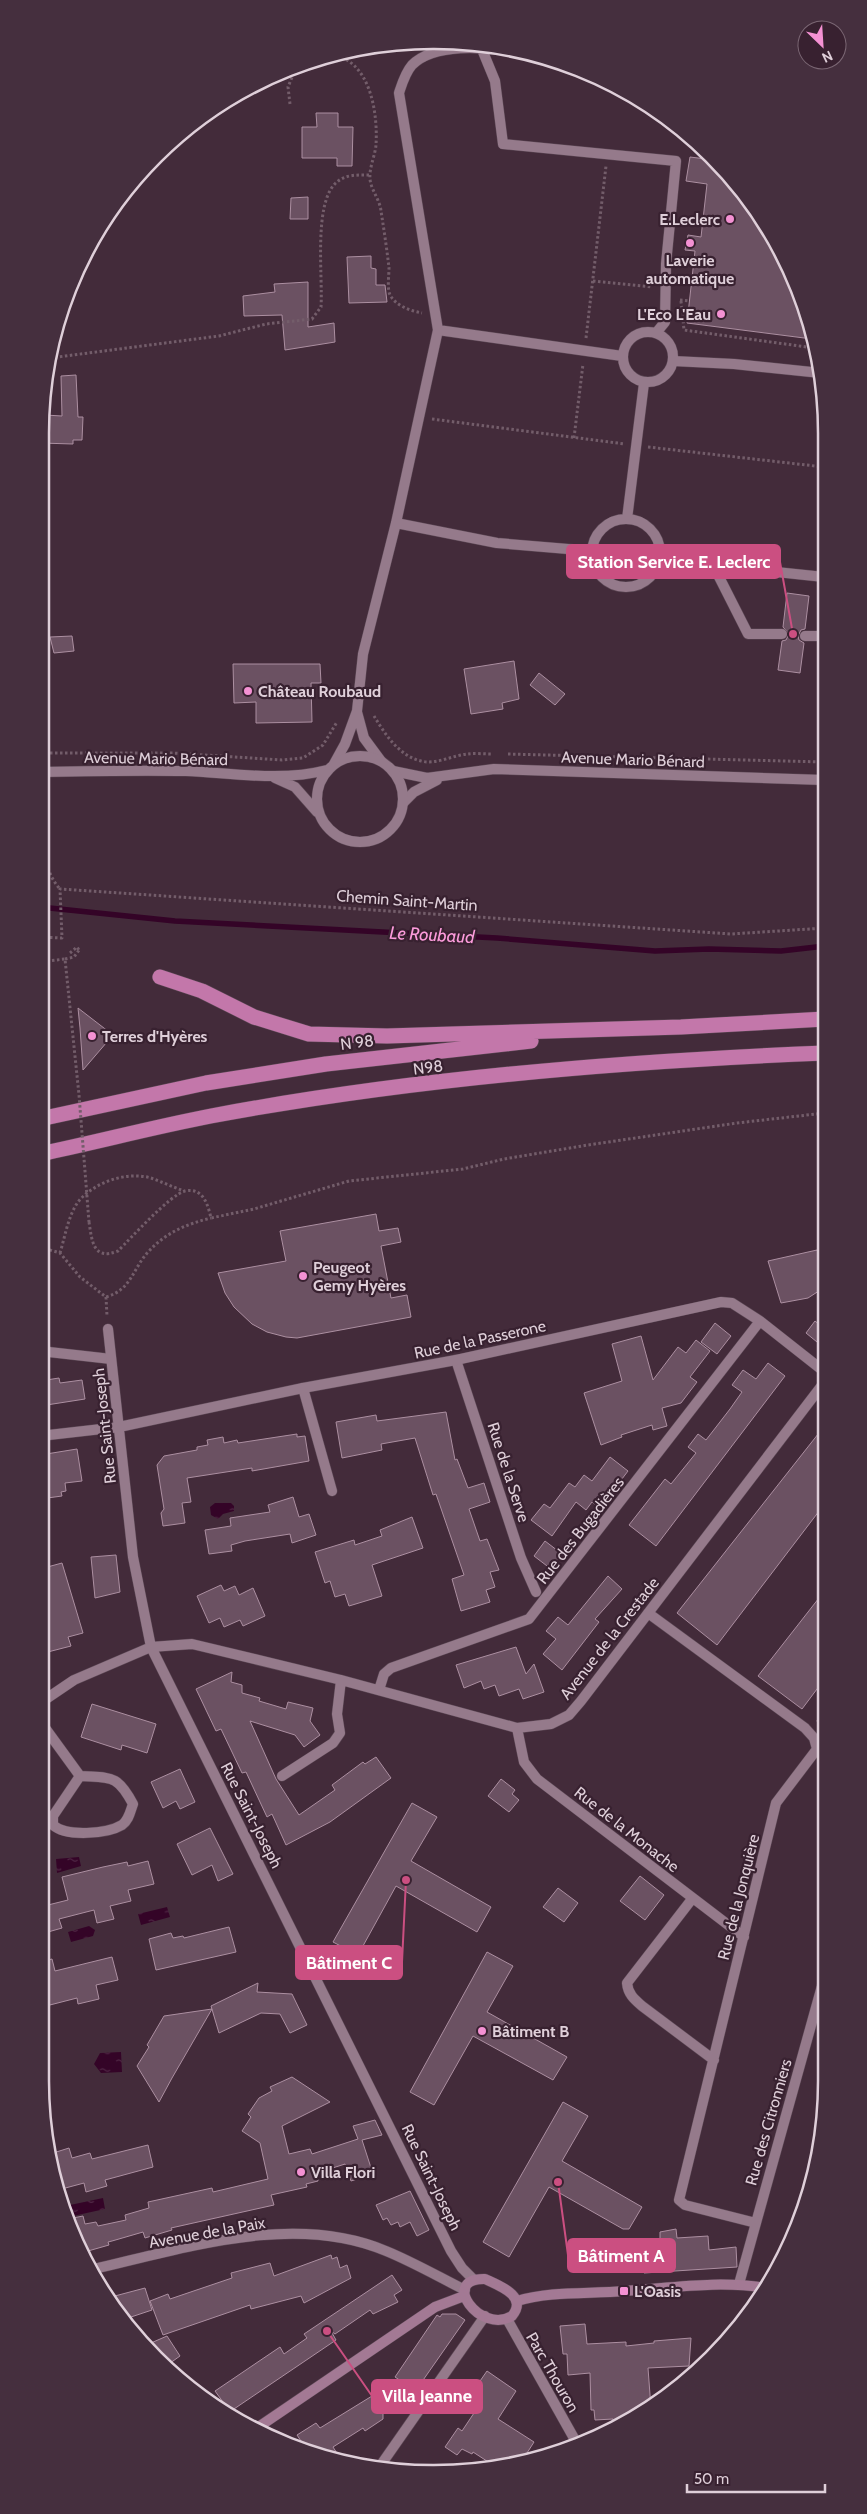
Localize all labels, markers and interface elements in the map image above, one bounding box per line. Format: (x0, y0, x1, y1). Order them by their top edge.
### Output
north arrow (797, 20, 847, 70)
text: N (819, 47, 836, 67)
place label: E.Leclerc (659, 210, 720, 229)
marker: E.Leclerc (724, 213, 736, 225)
marker: Laverie automatique (684, 237, 696, 249)
place label: Laverie automatique (646, 251, 734, 288)
place label: L'Eco L'Eau (637, 305, 711, 324)
marker: L'Eco L'Eau (715, 308, 727, 320)
callout: Station Service E. Leclerc (567, 545, 780, 578)
text: Station Service E. Leclerc (578, 551, 770, 573)
place label: Château Roubaud (258, 682, 381, 701)
marker: Château Roubaud (242, 685, 254, 697)
street label: Avenue Mario Bénard (561, 747, 705, 772)
street label: Avenue Mario Bénard (84, 748, 228, 769)
street label: Chemin Saint-Martin (336, 886, 478, 915)
water label: Le Roubaud (389, 922, 476, 948)
place label: Terres d'Hyères (102, 1027, 208, 1046)
marker: Terres d'Hyères (86, 1030, 98, 1042)
street label: N 98 (339, 1031, 375, 1054)
street label: N98 (412, 1056, 444, 1079)
place label: Peugeot Gemy Hyères (313, 1258, 406, 1295)
marker: Peugeot Gemy Hyères (297, 1270, 309, 1282)
street label: Rue de la Passerone (412, 1316, 548, 1363)
street label: Rue Saint-Joseph (89, 1367, 120, 1485)
street label: Rue de la Serve (483, 1420, 534, 1524)
street label: Rue des Bugadières (533, 1473, 628, 1588)
street label: Avenue de la Crestade (556, 1574, 663, 1703)
street label: Rue Saint-Joseph (217, 1759, 286, 1871)
street label: Rue de la Monache (571, 1783, 683, 1876)
street label: Rue de la Jonquière (714, 1832, 763, 1962)
callout: Bâtiment C (296, 1946, 402, 1979)
text: Bâtiment C (306, 1952, 392, 1974)
place label: Bâtiment B (492, 2022, 569, 2041)
marker: Bâtiment B (476, 2025, 488, 2037)
street label: Rue des Citronniers (741, 2056, 796, 2188)
street label: Rue Saint-Joseph (398, 2121, 466, 2234)
place label: Villa Flori (311, 2163, 375, 2182)
marker: Villa Flori (295, 2166, 307, 2178)
street label: Avenue de la Paix (148, 2213, 267, 2252)
callout: Bâtiment A (568, 2239, 675, 2272)
text: Bâtiment A (578, 2245, 665, 2267)
place label: L'Oasis (634, 2282, 681, 2301)
marker: L'Oasis (618, 2285, 630, 2297)
street label: Parc Thouron (522, 2329, 583, 2416)
callout: Villa Jeanne (372, 2380, 482, 2413)
text: Villa Jeanne (382, 2385, 472, 2407)
scale bar (687, 2462, 824, 2494)
text: 50 m (694, 2470, 729, 2488)

